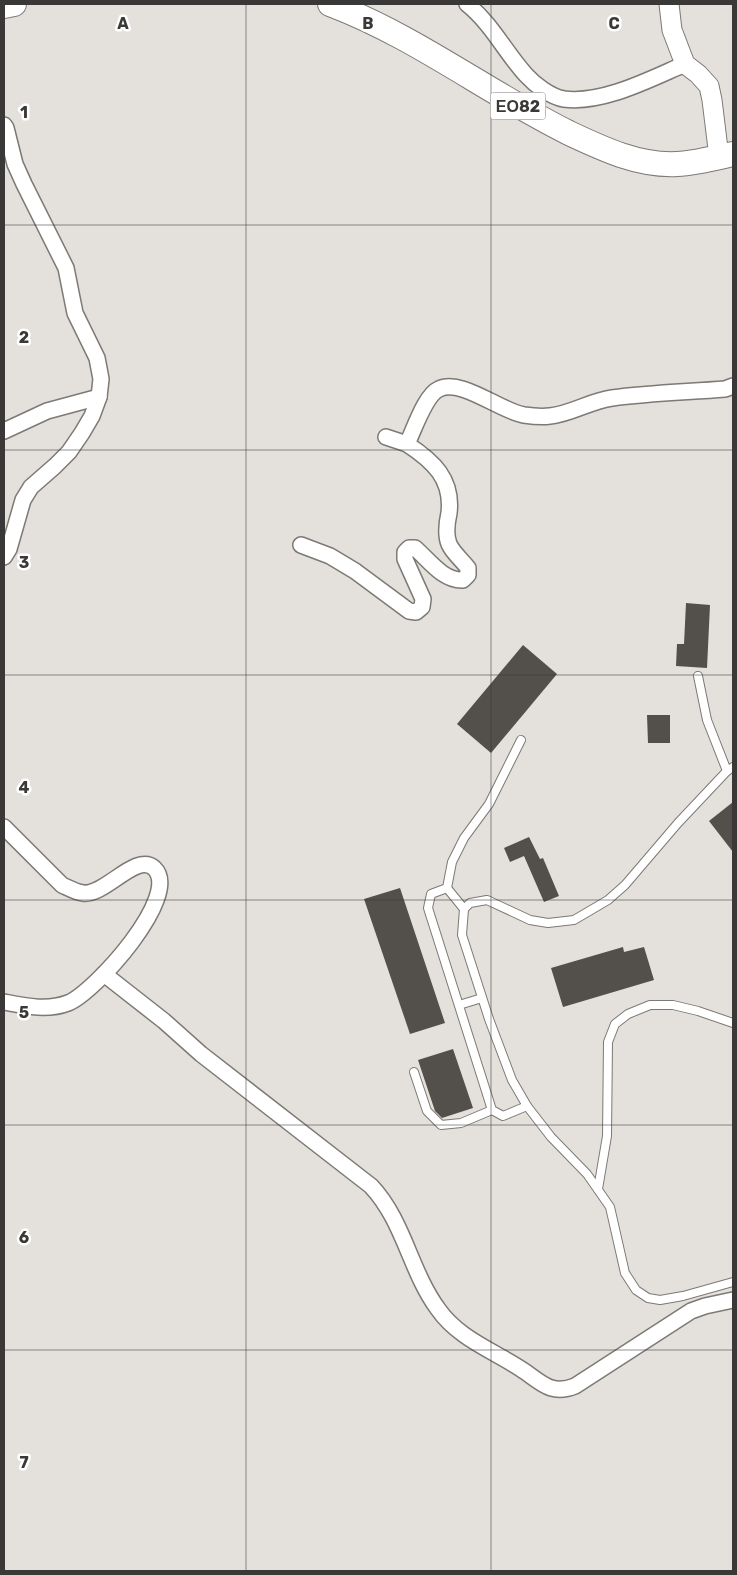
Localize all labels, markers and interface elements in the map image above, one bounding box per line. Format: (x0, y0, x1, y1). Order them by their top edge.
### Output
text: A (117, 14, 129, 33)
text: B (362, 14, 374, 33)
text: C (608, 14, 620, 33)
road number: ΕΟ82 (490, 92, 546, 120)
text: 1 (20, 103, 28, 122)
text: 2 (19, 328, 29, 347)
text: 3 (19, 553, 29, 572)
text: 4 (19, 778, 30, 797)
text: 5 (19, 1003, 29, 1022)
text: 6 (19, 1228, 29, 1247)
text: 7 (19, 1453, 29, 1472)

